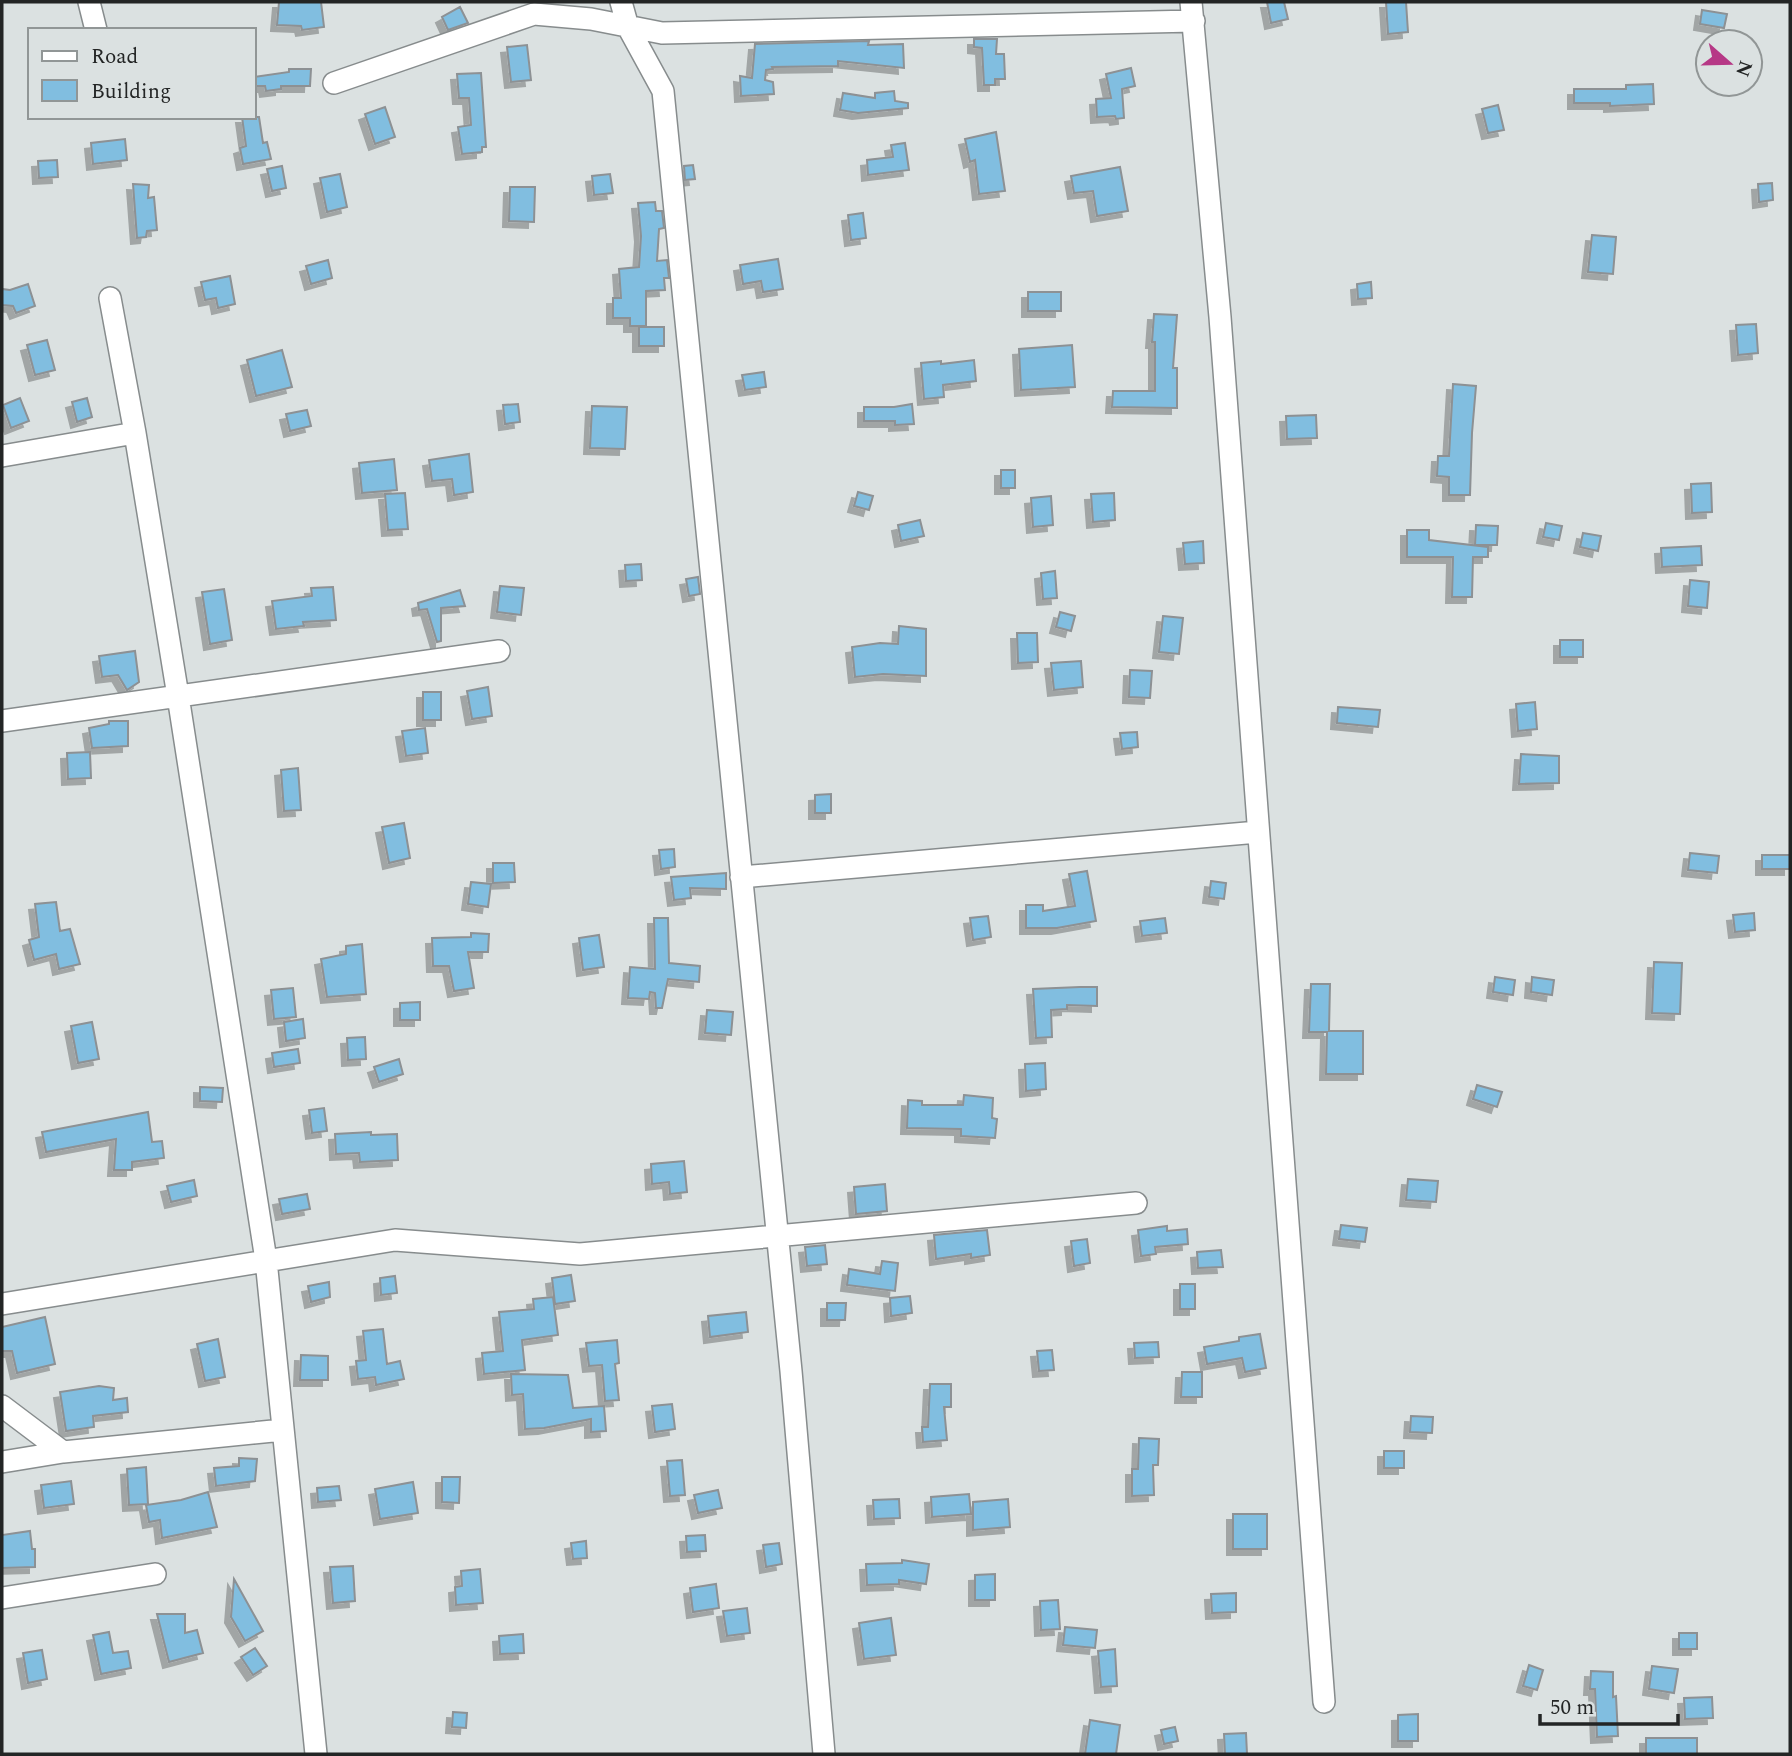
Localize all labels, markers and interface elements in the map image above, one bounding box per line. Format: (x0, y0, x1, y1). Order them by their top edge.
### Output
legend (28, 28, 256, 119)
north arrow (1694, 28, 1764, 98)
text: Road (91, 41, 138, 73)
text: N (1727, 56, 1760, 81)
text: Building (91, 76, 171, 108)
scale bar (1540, 1682, 1678, 1726)
text: 50 m (1550, 1692, 1594, 1724)

